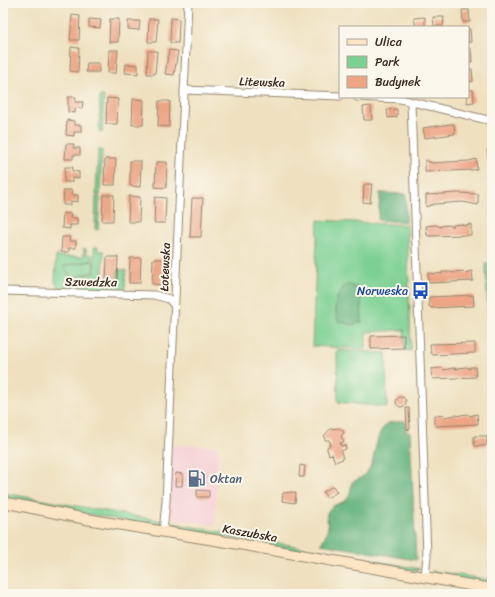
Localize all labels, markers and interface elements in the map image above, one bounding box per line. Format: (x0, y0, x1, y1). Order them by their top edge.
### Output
legend (339, 26, 469, 98)
text: Ulica (375, 31, 403, 53)
text: Park (375, 51, 400, 73)
street label: Litewska (239, 70, 285, 94)
text: Budynek (375, 71, 421, 93)
street label: Łotewska (153, 242, 177, 292)
street label: Szwedzka (65, 271, 118, 293)
place label: Norweska (357, 280, 408, 302)
bus stop icon: Norweska (411, 281, 431, 301)
place label: Oktan (210, 468, 242, 490)
fuel station icon: Oktan (187, 469, 207, 489)
street label: Kaszubska (221, 517, 279, 549)

